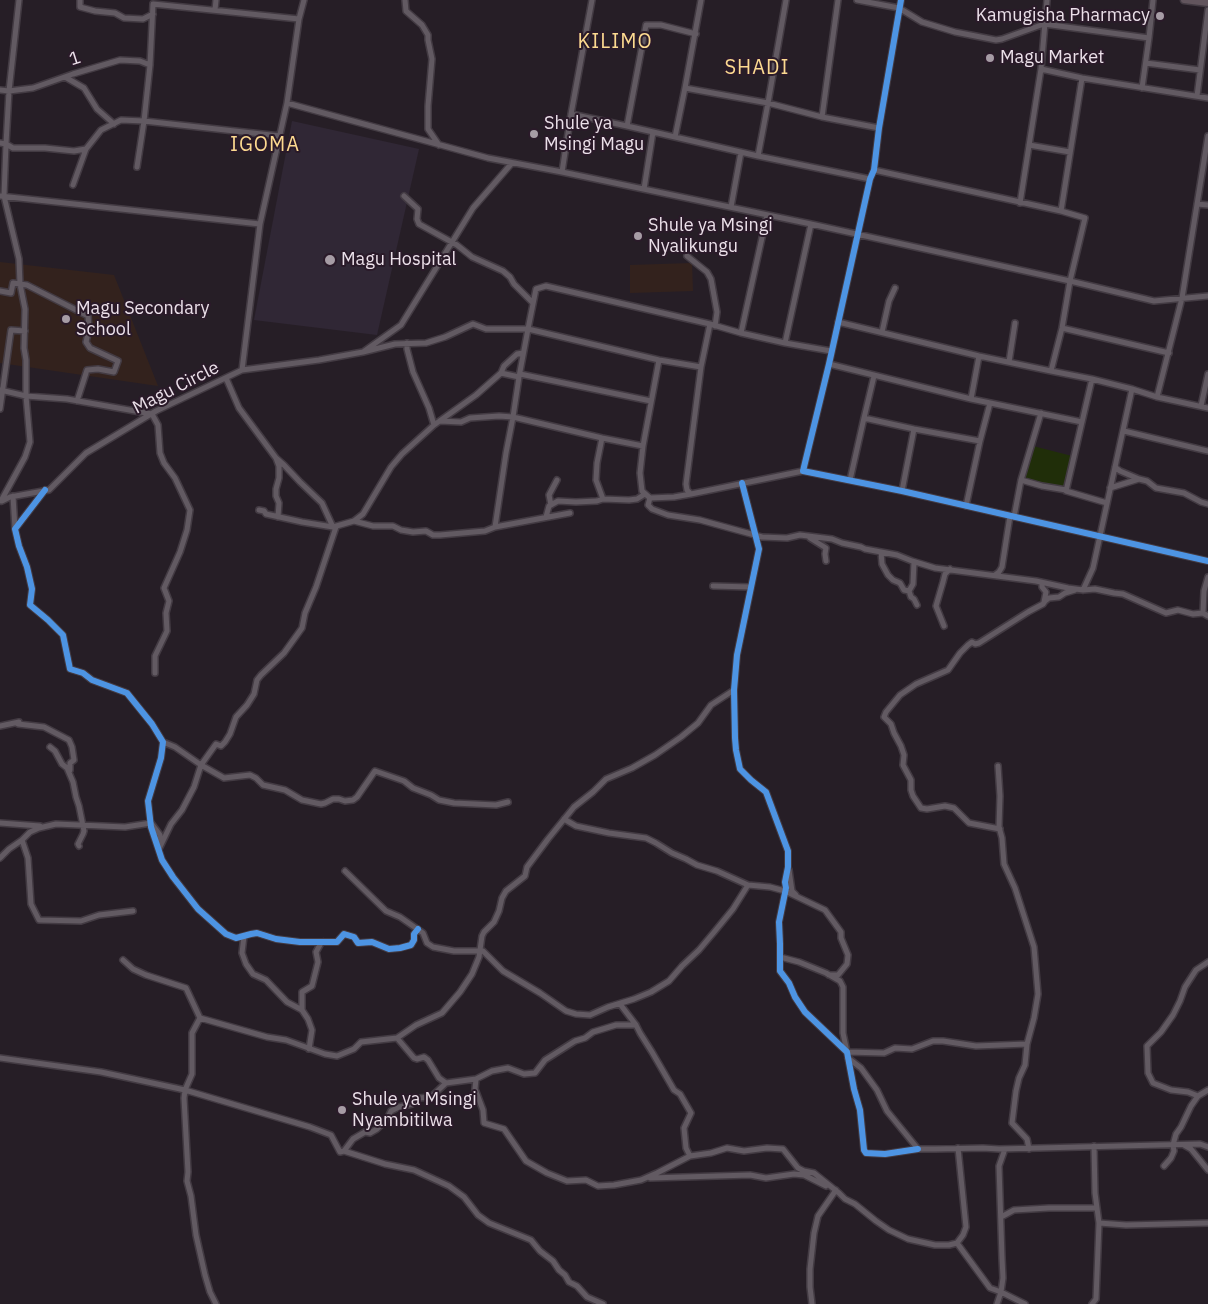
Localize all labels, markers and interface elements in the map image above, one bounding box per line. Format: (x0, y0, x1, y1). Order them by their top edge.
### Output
place label: Kamugisha Pharmacy (976, 5, 1150, 27)
marker: Kamugisha Pharmacy (1154, 10, 1166, 22)
district label: KILIMO (577, 30, 653, 54)
street label: 1 (67, 47, 83, 71)
place label: Magu Market (1000, 47, 1104, 69)
marker: Magu Market (984, 52, 996, 64)
district label: SHADI (724, 56, 790, 80)
place label: Shule ya Msingi Magu (544, 113, 644, 156)
marker: Shule ya Msingi Magu (528, 128, 540, 140)
district label: IGOMA (229, 133, 301, 157)
place label: Shule ya Msingi Nyalikungu (648, 215, 773, 258)
marker: Shule ya Msingi Nyalikungu (632, 230, 644, 242)
place label: Magu Hospital (341, 249, 456, 271)
marker: Magu Hospital (323, 253, 337, 267)
place label: Magu Secondary School (76, 298, 210, 340)
marker: Magu Secondary School (60, 313, 72, 325)
street label: Magu Circle (129, 357, 223, 419)
place label: Shule ya Msingi Nyambitilwa (352, 1089, 477, 1132)
marker: Shule ya Msingi Nyambitilwa (336, 1104, 348, 1116)

